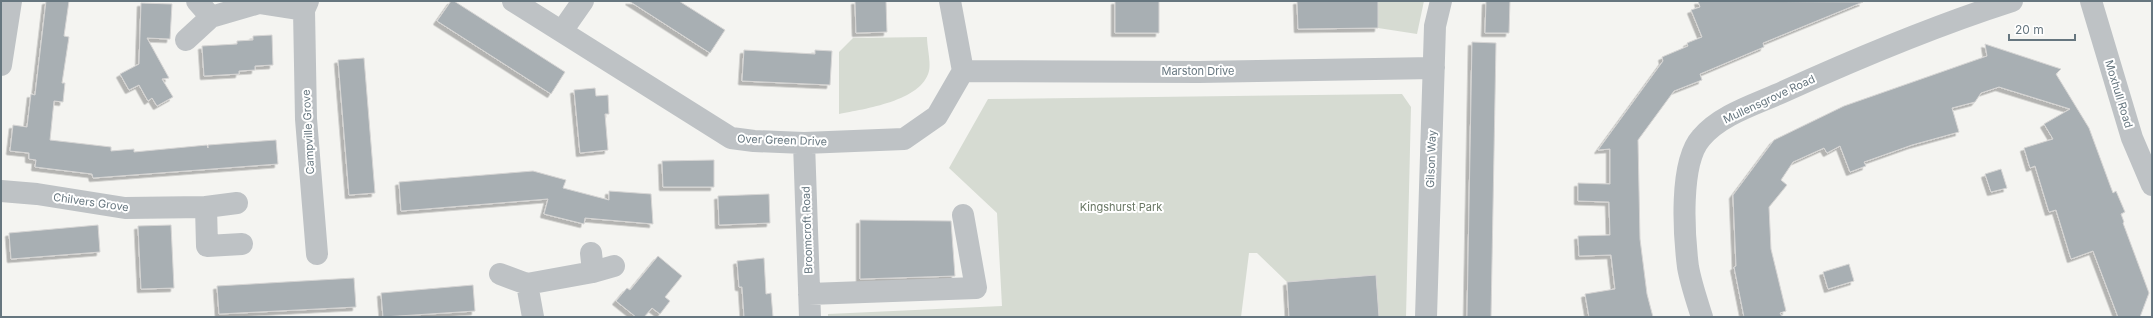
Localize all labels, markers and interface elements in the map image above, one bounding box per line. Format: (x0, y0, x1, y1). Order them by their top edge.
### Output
scale bar (2009, 16, 2075, 42)
text: 20 m (2015, 22, 2044, 37)
street label: Moxhull Road (2102, 58, 2136, 130)
street label: Marston Drive (1161, 64, 1235, 78)
street label: Mullensgrove Road (1721, 72, 1817, 126)
street label: Campville Grove (299, 89, 317, 175)
street label: Gilson Way (1423, 130, 1439, 188)
street label: Over Green Drive (737, 131, 827, 149)
street label: Broomcroft Road (798, 186, 816, 274)
street label: Chilvers Grove (52, 190, 130, 214)
park label: Kingshurst Park (1080, 200, 1162, 214)

